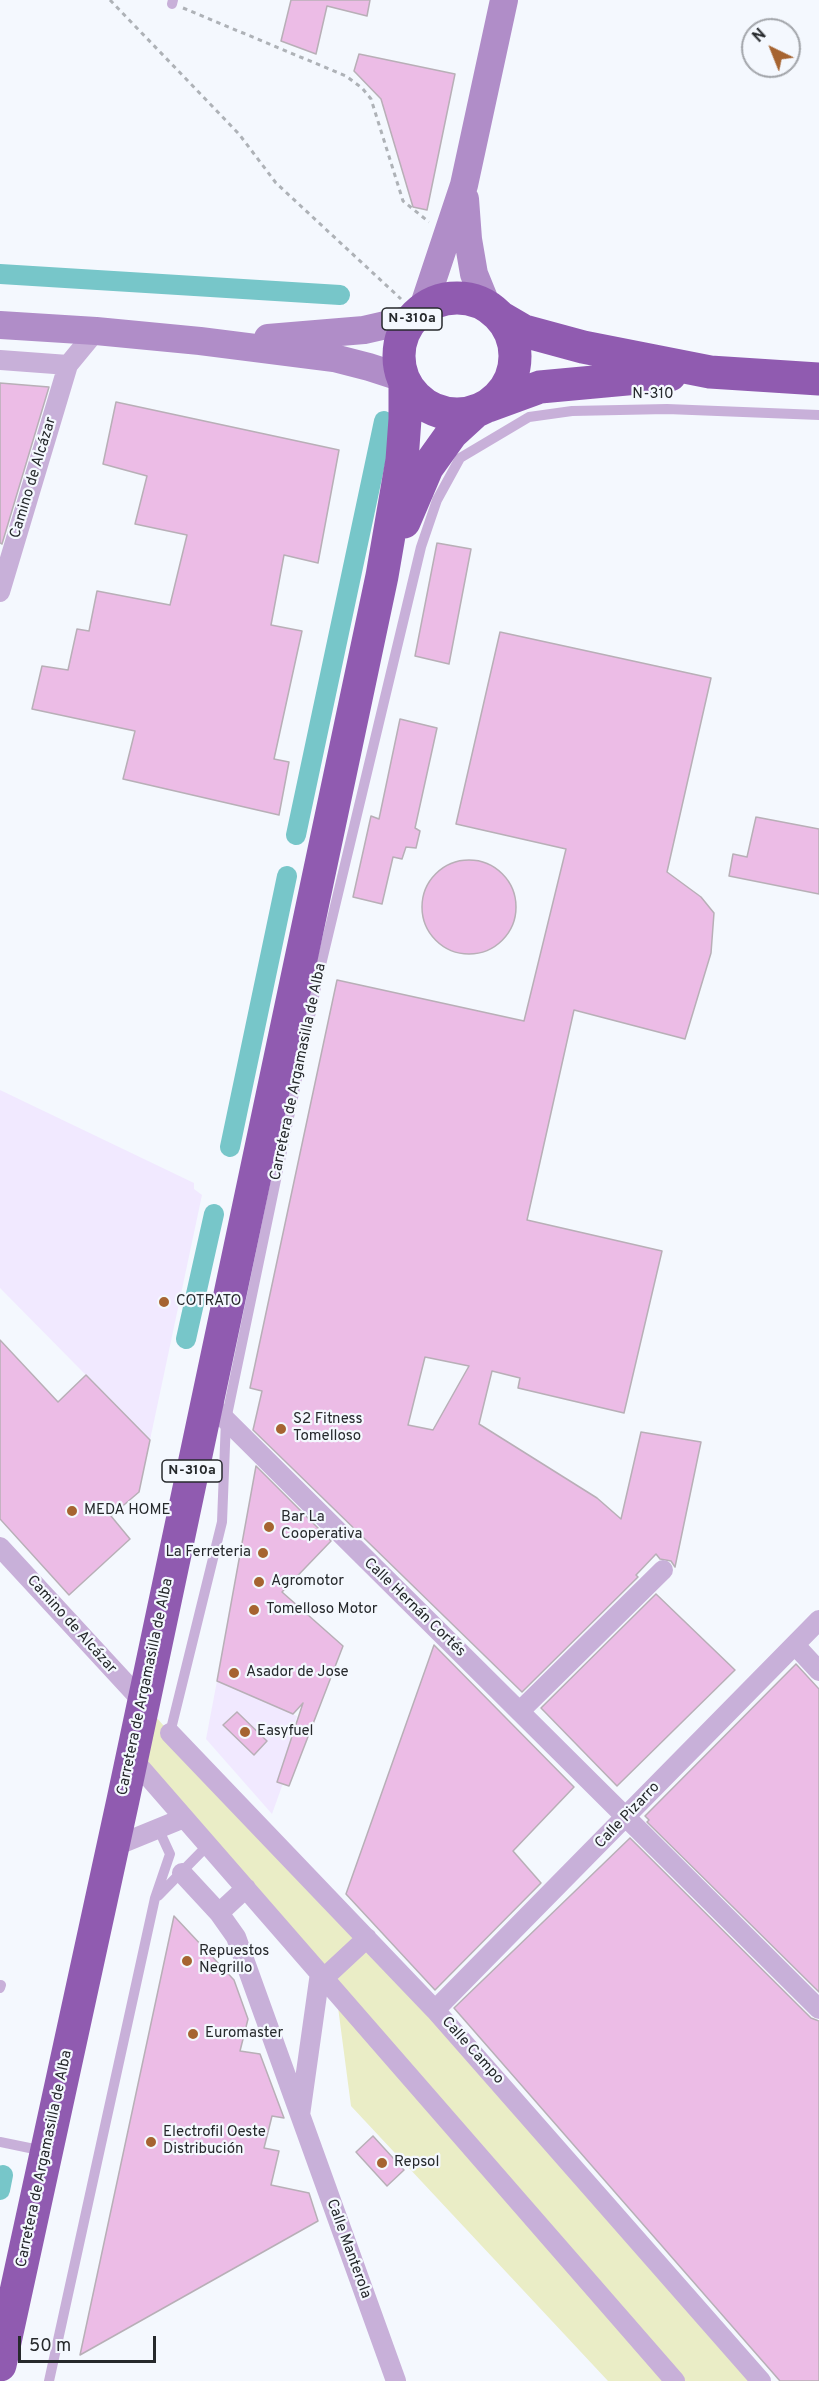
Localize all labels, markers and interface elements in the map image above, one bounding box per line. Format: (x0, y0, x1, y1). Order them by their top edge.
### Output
north arrow (741, 18, 801, 78)
text: N (749, 25, 771, 48)
road number: N-310a (382, 308, 442, 330)
street label: N-310 (632, 386, 674, 404)
street label: Camino de Alcázar (7, 415, 61, 541)
street label: Carretera de Argamasilla de Alba (267, 962, 331, 1182)
place label: COTRATO (176, 1293, 241, 1311)
marker: COTRATO (157, 1295, 171, 1309)
place label: S2 Fitness Tomelloso (293, 1411, 363, 1446)
marker: S2 Fitness Tomelloso (274, 1422, 288, 1436)
road number: N-310a (162, 1460, 222, 1482)
place label: MEDA HOME (84, 1502, 170, 1520)
marker: MEDA HOME (65, 1504, 79, 1518)
place label: Bar La Cooperativa (281, 1509, 362, 1544)
marker: Bar La Cooperativa (262, 1520, 276, 1534)
place label: La Ferreteria (165, 1544, 251, 1562)
marker: La Ferreteria (256, 1546, 270, 1560)
street label: Calle Hernán Cortés (359, 1555, 469, 1661)
street label: Camino de Alcázar (22, 1572, 120, 1678)
place label: Agromotor (271, 1573, 344, 1591)
marker: Agromotor (252, 1575, 266, 1589)
street label: Carretera de Argamasilla de Alba (114, 1577, 178, 1797)
place label: Tomelloso Motor (266, 1601, 378, 1619)
marker: Tomelloso Motor (247, 1603, 261, 1617)
place label: Asador de Jose (246, 1664, 349, 1682)
marker: Asador de Jose (227, 1666, 241, 1680)
place label: Easyfuel (257, 1723, 314, 1741)
marker: Easyfuel (238, 1725, 252, 1739)
street label: Calle Pizarro (592, 1779, 664, 1853)
place label: Repuestos Negrillo (199, 1943, 269, 1978)
marker: Repuestos Negrillo (180, 1954, 194, 1968)
street label: Calle Campo (437, 2013, 507, 2089)
place label: Euromaster (205, 2025, 283, 2043)
marker: Euromaster (186, 2027, 200, 2041)
street label: Carretera de Argamasilla de Alba (13, 2049, 77, 2269)
place label: Electrofil Oeste Distribución (163, 2124, 266, 2159)
marker: Electrofil Oeste Distribución (144, 2135, 158, 2149)
place label: Repsol (394, 2154, 439, 2172)
marker: Repsol (375, 2156, 389, 2170)
street label: Calle Manterola (322, 2197, 374, 2301)
scale bar (21, 2324, 159, 2362)
text: 50 m (29, 2335, 71, 2358)

